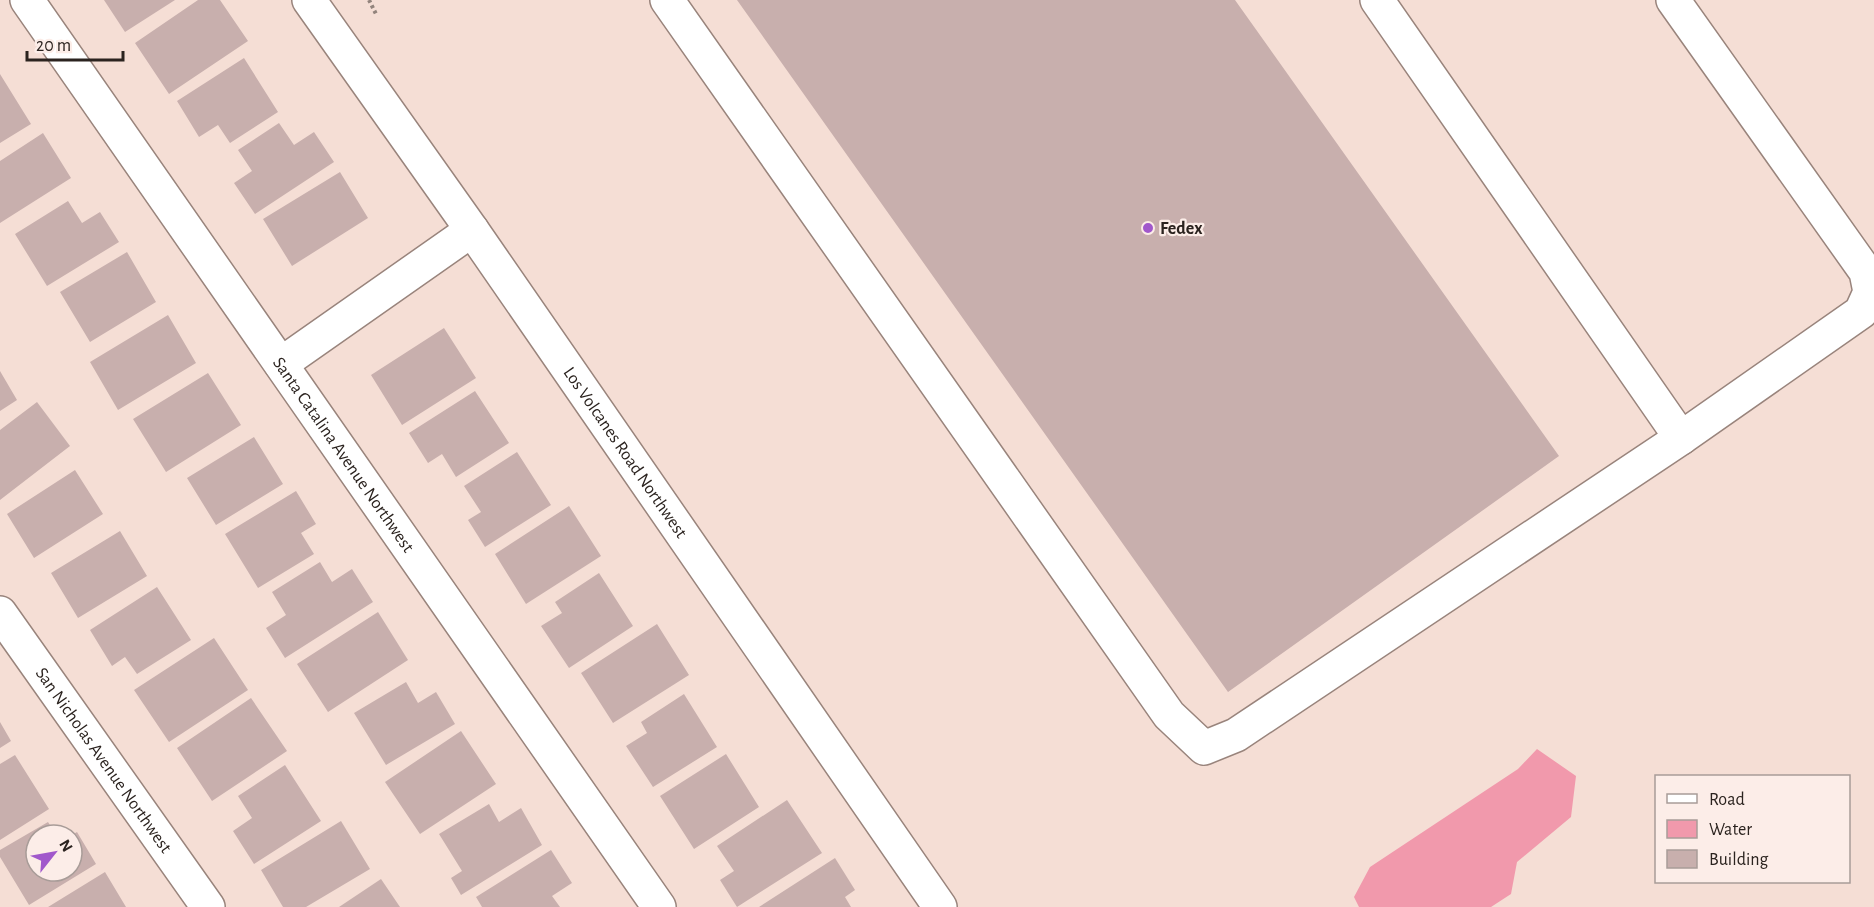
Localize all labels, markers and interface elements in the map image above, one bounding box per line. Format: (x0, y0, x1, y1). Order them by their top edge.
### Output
scale bar (27, 24, 123, 62)
text: 20 m (36, 37, 71, 55)
place label: Fedex (1160, 220, 1203, 238)
marker: Fedex (1141, 221, 1155, 235)
street label: Santa Catalina Avenue Northwest (269, 354, 417, 556)
street label: Los Volcanes Road Northwest (560, 364, 690, 542)
street label: San Nicholas Avenue Northwest (32, 663, 176, 857)
legend (1655, 775, 1850, 883)
text: Road (1709, 791, 1745, 809)
text: Water (1709, 821, 1752, 839)
north arrow (24, 823, 84, 883)
text: Building (1709, 851, 1769, 869)

